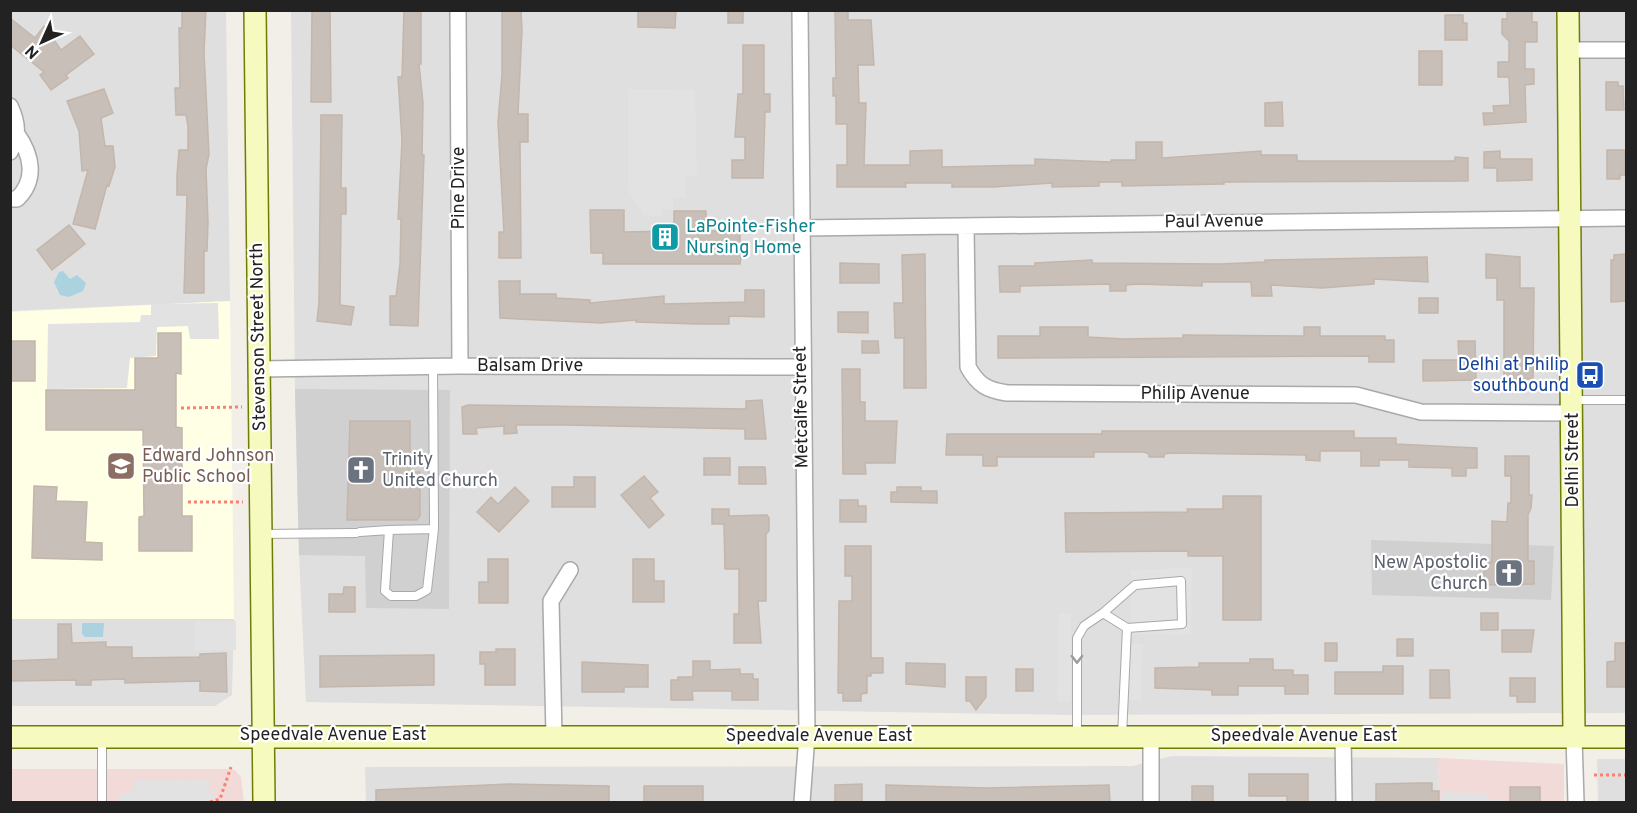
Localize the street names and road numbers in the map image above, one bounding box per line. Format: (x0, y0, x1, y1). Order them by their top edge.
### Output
street label: Pine Drive (448, 147, 471, 229)
street label: Paul Avenue (1164, 210, 1264, 234)
street label: Stevenson Street North (246, 243, 272, 431)
street label: Metcalfe Street (789, 345, 815, 469)
street label: Balsam Drive (477, 355, 583, 378)
street label: Philip Avenue (1140, 383, 1250, 406)
street label: Delhi Street (1562, 413, 1585, 508)
street label: Speedvale Avenue East (239, 724, 427, 747)
street label: Speedvale Avenue East (725, 725, 913, 748)
street label: Speedvale Avenue East (1210, 725, 1398, 748)

